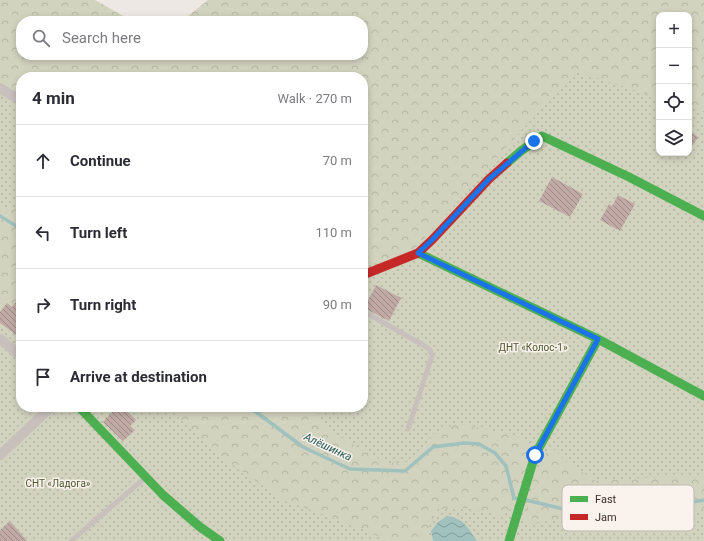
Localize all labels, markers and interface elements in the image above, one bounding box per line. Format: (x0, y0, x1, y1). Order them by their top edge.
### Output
map controls (656, 12, 692, 156)
button: + (656, 12, 692, 48)
search box (16, 16, 368, 60)
icon: search (30, 27, 52, 49)
text: Search here (62, 29, 141, 47)
button: − (656, 48, 692, 84)
button: locate (656, 84, 692, 120)
text: 4 min (32, 88, 75, 108)
text: Walk · 270 m (277, 91, 352, 106)
button: layers (656, 120, 692, 156)
route end (525, 132, 543, 150)
icon: ahead (32, 150, 54, 172)
text: Continue (70, 152, 131, 170)
text: 70 m (323, 153, 352, 168)
icon: left (32, 222, 54, 244)
text: Turn left (70, 224, 127, 242)
text: 110 m (315, 225, 352, 240)
icon: right (32, 294, 54, 316)
text: Turn right (70, 296, 136, 314)
text: 90 m (323, 297, 352, 312)
park label: ДНТ «Колос-1» (498, 342, 568, 353)
icon: arrive (32, 366, 54, 388)
text: Arrive at destination (70, 368, 207, 386)
water label: Алёшинка (301, 430, 354, 464)
route start (526, 446, 544, 464)
park label: СНТ «Ладога» (25, 478, 91, 489)
legend (562, 485, 694, 531)
text: Fast (595, 493, 617, 506)
text: Jam (595, 511, 617, 524)

